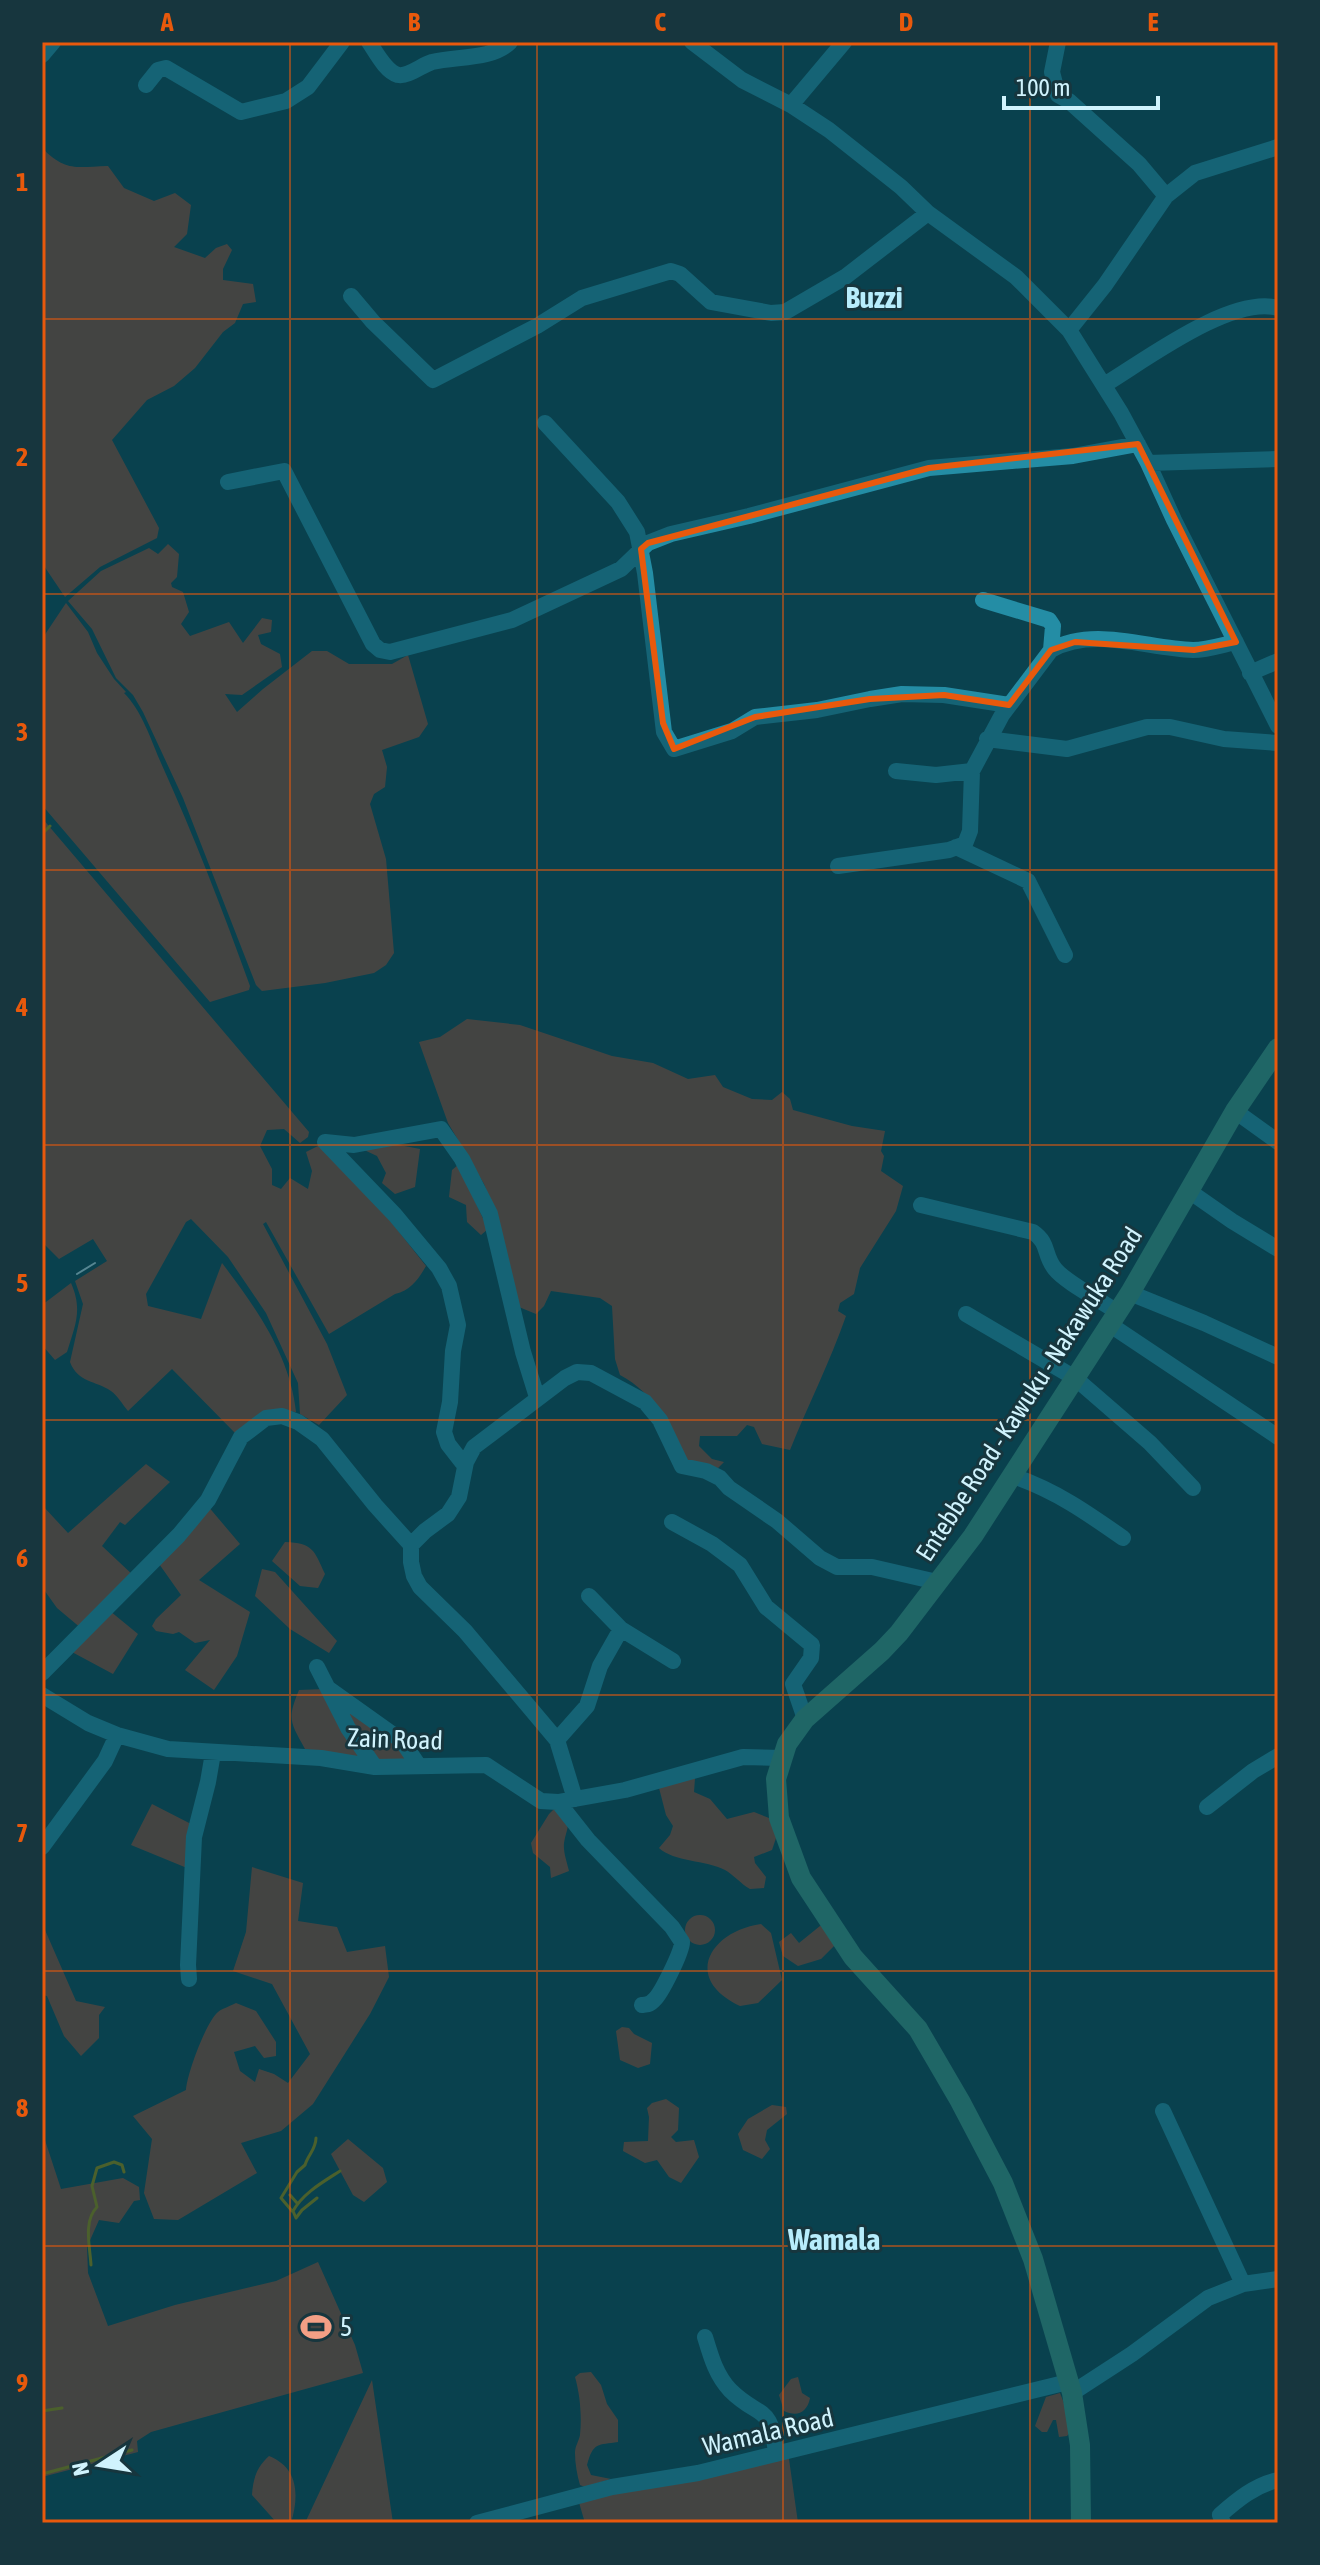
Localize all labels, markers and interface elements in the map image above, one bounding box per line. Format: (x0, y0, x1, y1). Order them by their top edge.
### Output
text: A (160, 7, 174, 37)
text: B (408, 7, 421, 37)
text: C (654, 7, 666, 37)
text: D (899, 7, 913, 37)
text: E (1147, 7, 1159, 37)
scale bar (1004, 60, 1158, 110)
text: 100 m (1016, 74, 1070, 101)
text: 1 (16, 167, 28, 197)
district label: Buzzi (845, 280, 903, 314)
text: 2 (16, 442, 28, 472)
text: 3 (16, 717, 28, 747)
text: 4 (15, 992, 28, 1022)
street label: Entebbe Road - Kawuku - Nakawuka Road (910, 1222, 1148, 1566)
text: 5 (16, 1268, 28, 1298)
text: 6 (16, 1543, 28, 1573)
street label: Zain Road (347, 1722, 443, 1756)
text: 7 (16, 1818, 28, 1848)
text: 8 (16, 2093, 28, 2123)
district label: Wamala (787, 2222, 880, 2256)
sports icon: 5 (299, 2310, 333, 2344)
place label: 5 (340, 2312, 352, 2342)
text: 9 (16, 2368, 28, 2398)
street label: Wamala Road (700, 2402, 836, 2462)
north arrow (60, 2425, 140, 2505)
text: N (66, 2460, 95, 2478)

